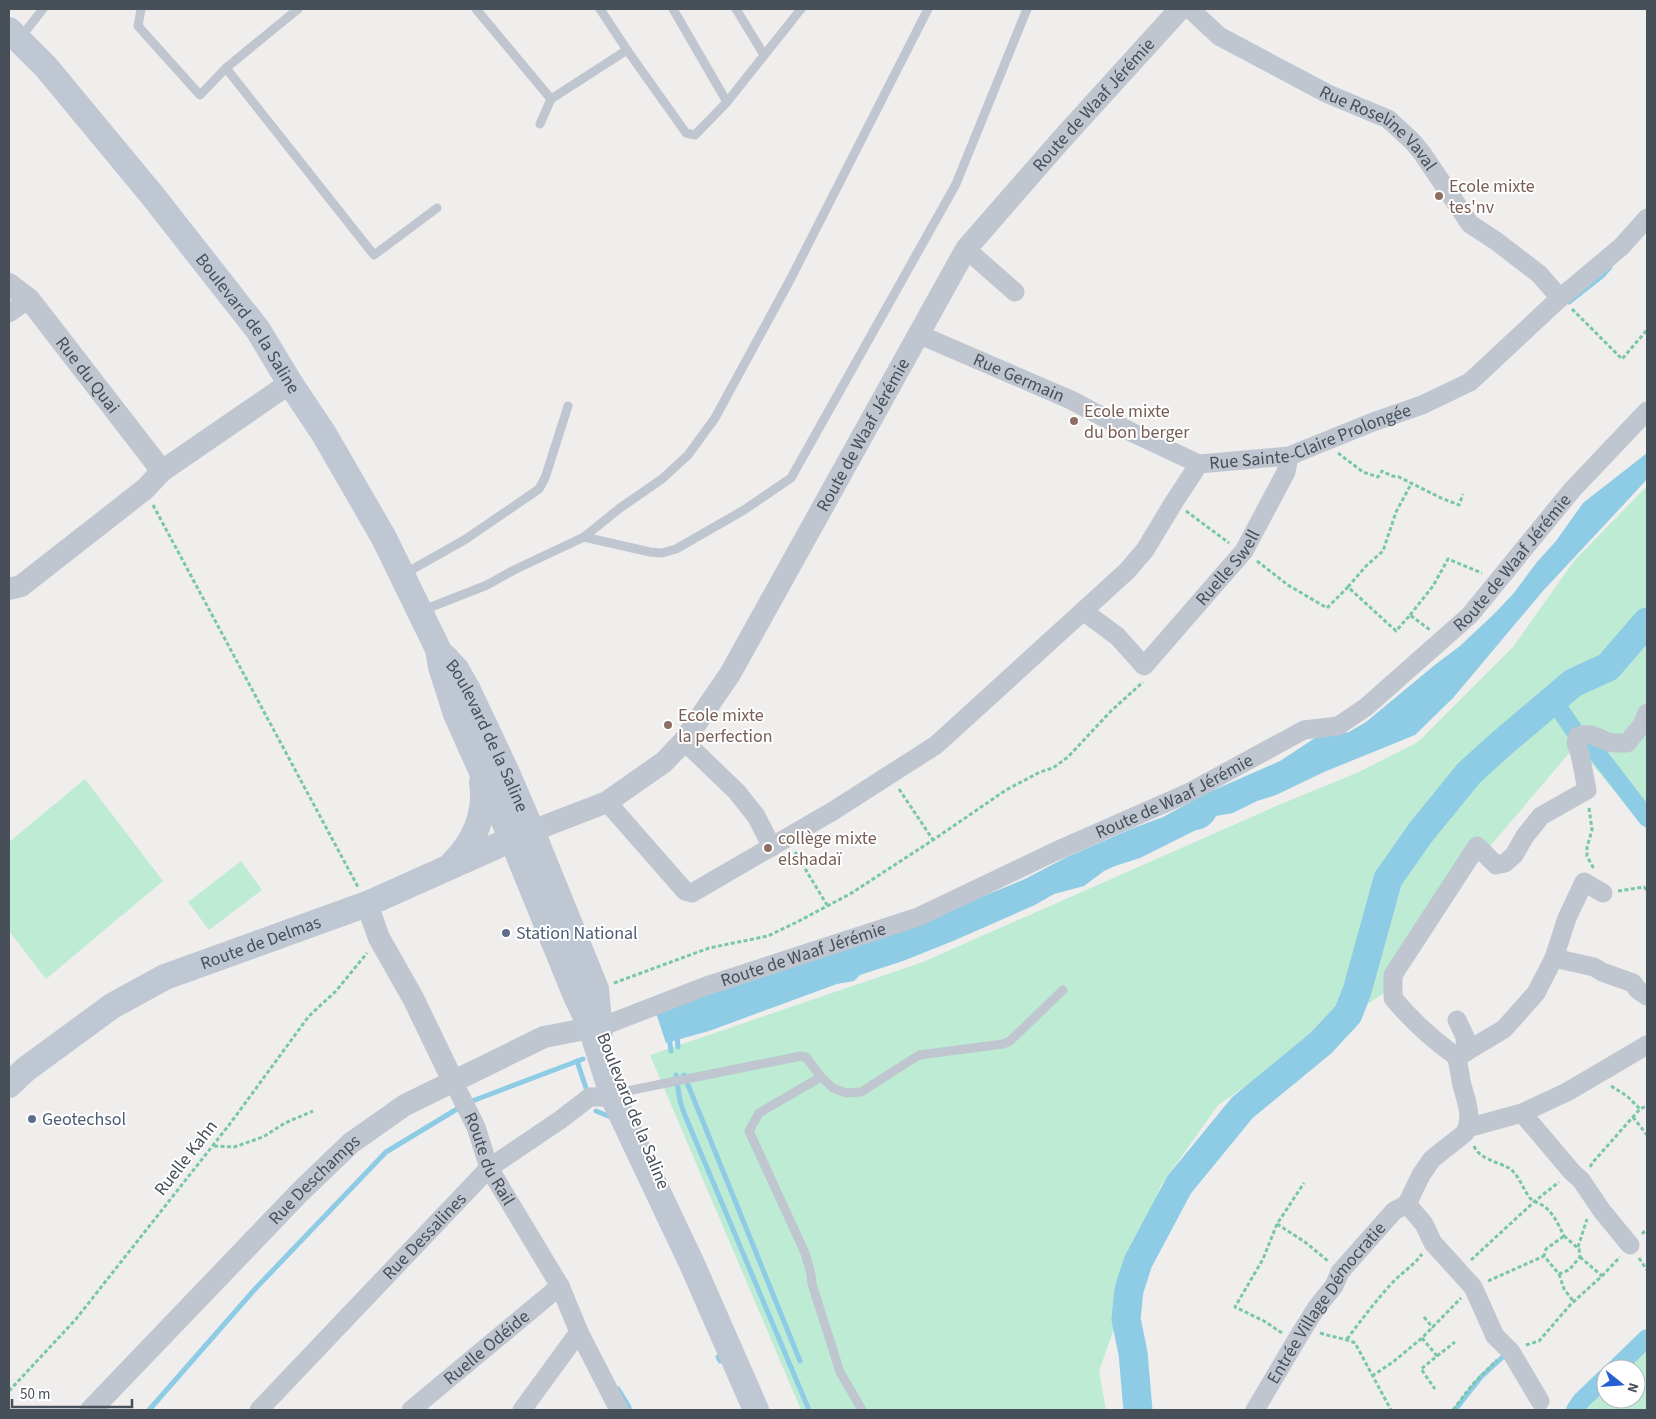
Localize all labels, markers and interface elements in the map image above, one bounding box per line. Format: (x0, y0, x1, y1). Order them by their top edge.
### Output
street label: Route de Waaf Jérémie (1026, 32, 1160, 177)
street label: Rue Roseline Vaval (1315, 79, 1443, 176)
place label: Ecole mixte tes'nv (1449, 174, 1535, 220)
marker: Ecole mixte tes'nv (1433, 190, 1445, 202)
street label: Boulevard de la Saline (190, 248, 306, 399)
street label: Rue du Quai (50, 331, 126, 419)
street label: Rue Germain (969, 347, 1069, 408)
street label: Route de Waaf Jérémie (810, 353, 916, 516)
street label: Rue Sainte-Claire Prolongée (1208, 397, 1414, 476)
place label: Ecole mixte du bon berger (1084, 399, 1190, 445)
marker: Ecole mixte du bon berger (1068, 415, 1080, 427)
street label: Route de Waaf Jérémie (1447, 488, 1577, 637)
street label: Ruelle Swell (1190, 525, 1266, 611)
street label: Boulevard de la Saline (440, 653, 535, 816)
place label: Ecole mixte la perfection (678, 703, 773, 749)
marker: Ecole mixte la perfection (662, 719, 674, 731)
street label: Route de Waaf Jérémie (1091, 748, 1257, 845)
place label: collège mixte elshadaï (778, 826, 877, 872)
marker: collège mixte elshadaï (762, 842, 774, 854)
street label: Route de Delmas (197, 909, 324, 976)
street label: Route de Waaf Jérémie (717, 916, 889, 993)
place label: Station National (516, 921, 638, 946)
marker: Station National (500, 927, 512, 939)
street label: Boulevard de la Saline (590, 1029, 676, 1193)
place label: Geotechsol (42, 1107, 126, 1132)
street label: Route du Rail (458, 1108, 521, 1210)
marker: Geotechsol (26, 1113, 38, 1125)
street label: Ruelle Kahn (149, 1115, 223, 1201)
street label: Rue Deschamps (263, 1128, 365, 1230)
street label: Rue Dessalines (377, 1187, 472, 1285)
street label: Entrée Village Démocratie (1261, 1216, 1391, 1389)
street label: Ruelle Odéide (438, 1304, 535, 1390)
north arrow (1596, 1359, 1646, 1409)
scale bar (12, 1376, 132, 1408)
text: N (1622, 1380, 1643, 1395)
text: 50 m (20, 1384, 50, 1405)

